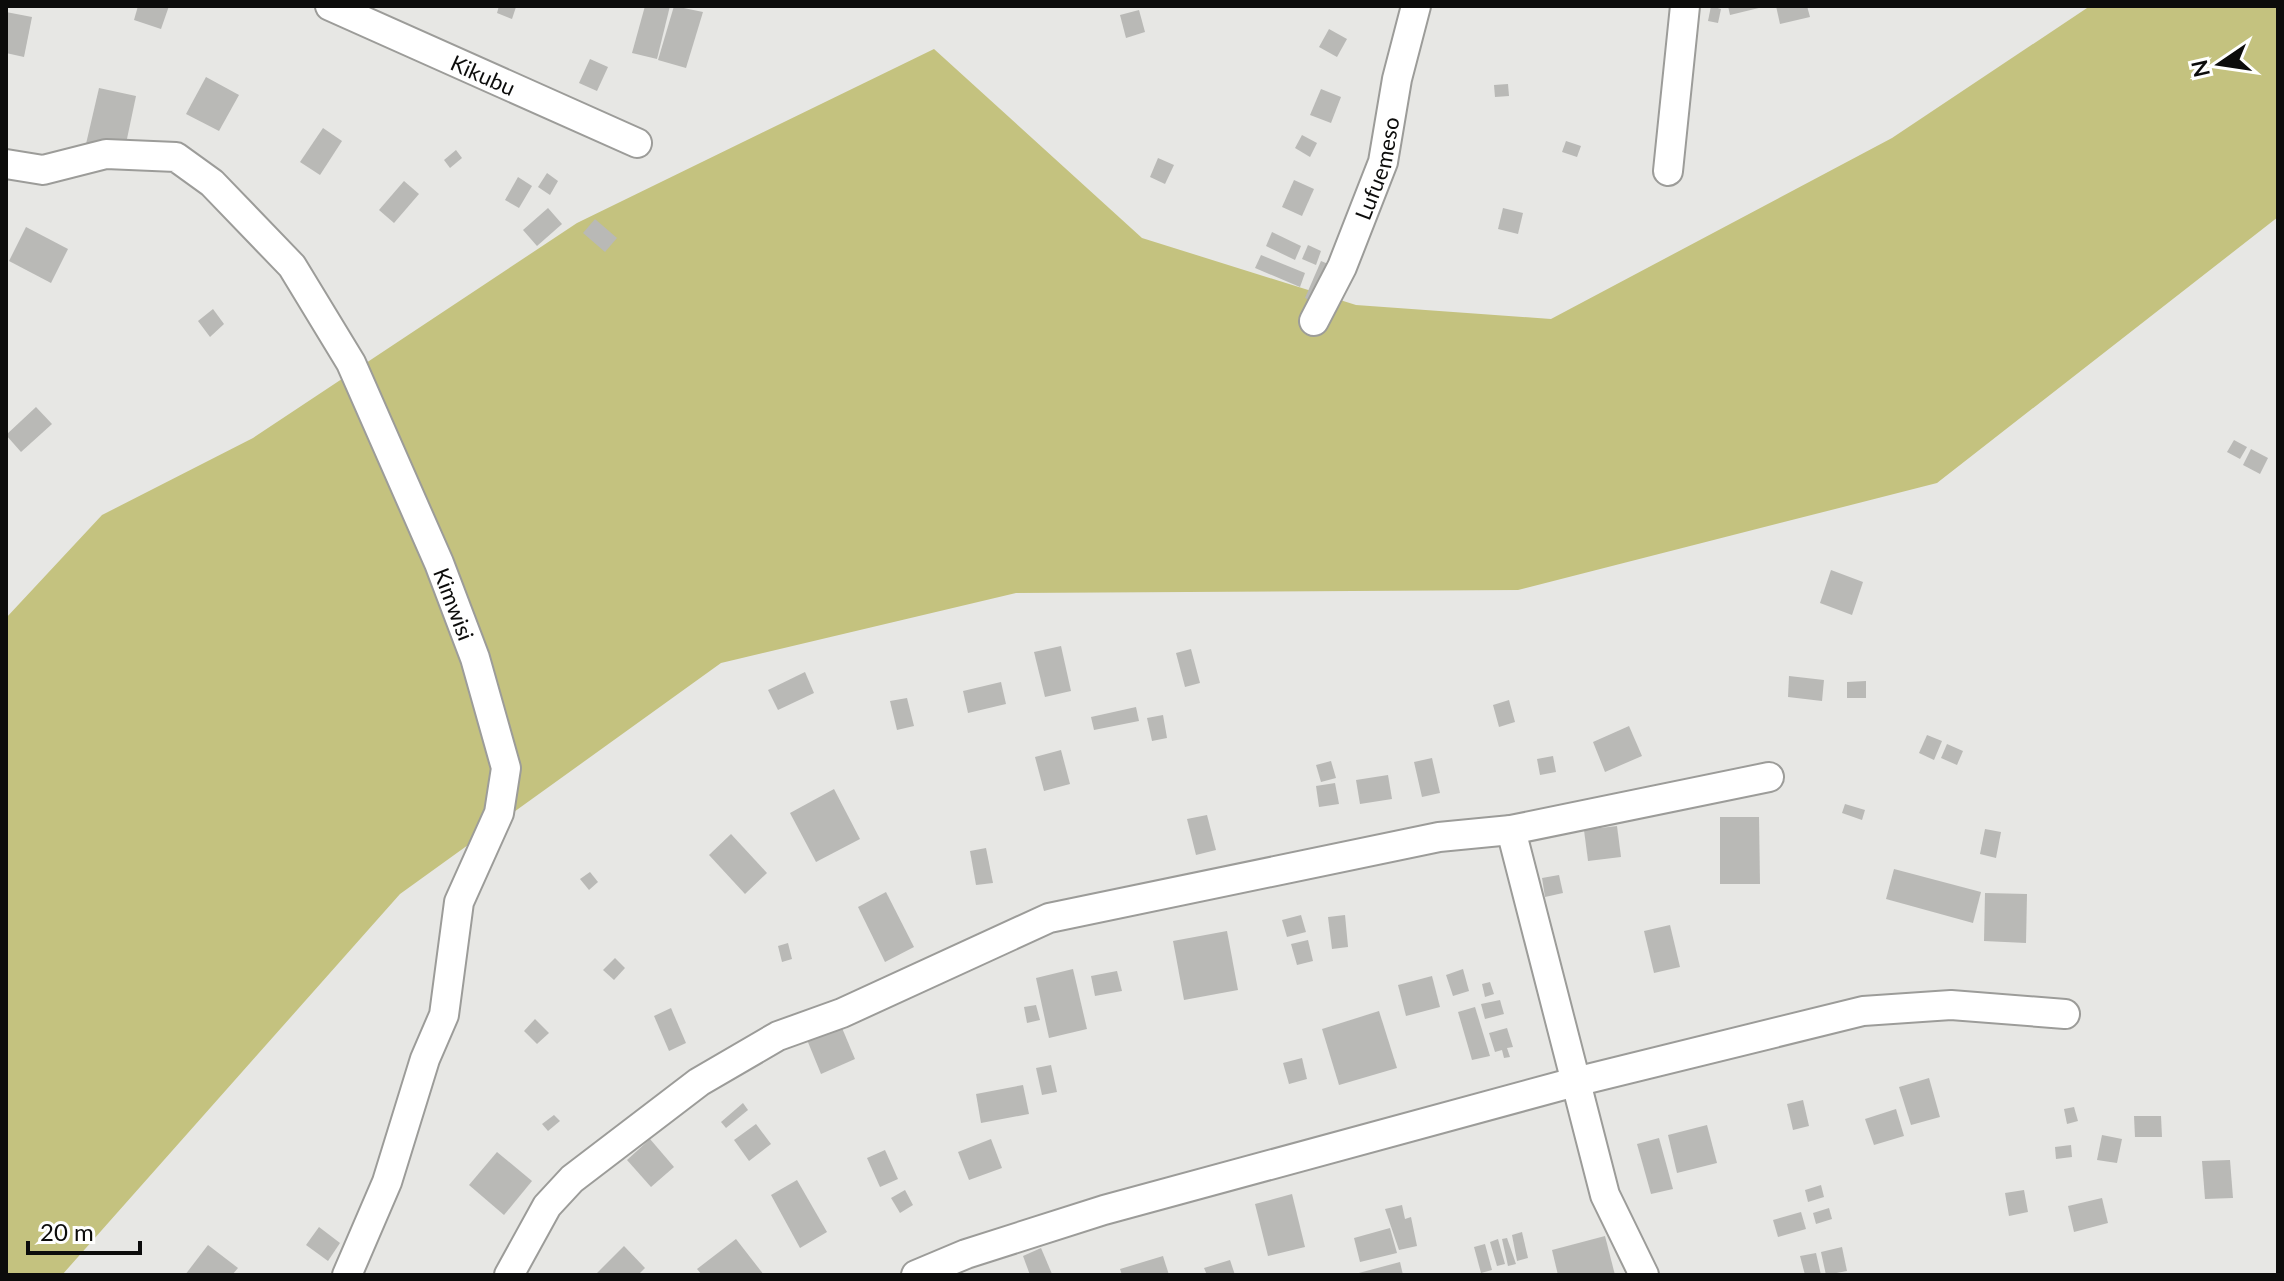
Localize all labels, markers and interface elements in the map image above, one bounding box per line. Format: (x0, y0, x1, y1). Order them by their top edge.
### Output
north arrow (2180, 24, 2260, 104)
street label: Kikubu (447, 48, 520, 101)
text: N (2185, 57, 2215, 80)
street label: Lufuemeso (1348, 115, 1404, 223)
street label: Kimwisi (429, 564, 480, 644)
scale bar (28, 1205, 140, 1255)
text: 20 m (40, 1217, 94, 1246)

